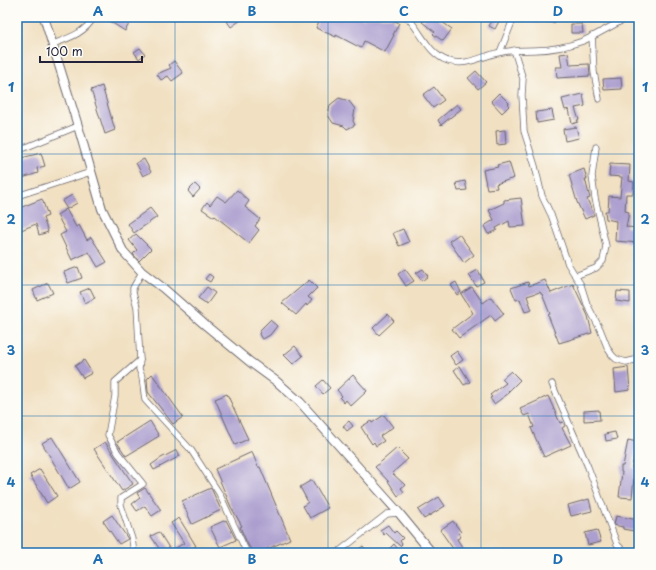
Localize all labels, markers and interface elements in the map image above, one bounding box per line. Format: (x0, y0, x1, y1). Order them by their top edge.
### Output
text: A (93, 1, 103, 20)
text: B (248, 1, 257, 20)
text: C (399, 1, 409, 20)
text: D (553, 1, 563, 20)
scale bar (40, 38, 142, 64)
text: 100 m (46, 42, 83, 60)
text: 1 (8, 77, 14, 96)
text: 1 (642, 77, 648, 96)
text: 2 (6, 209, 16, 228)
text: 2 (640, 209, 650, 228)
text: 3 (7, 340, 16, 359)
text: 3 (641, 340, 650, 359)
text: 4 (7, 472, 16, 491)
text: 4 (641, 472, 650, 491)
text: A (93, 549, 103, 568)
text: B (248, 549, 257, 568)
text: C (399, 549, 409, 568)
text: D (553, 549, 563, 568)

